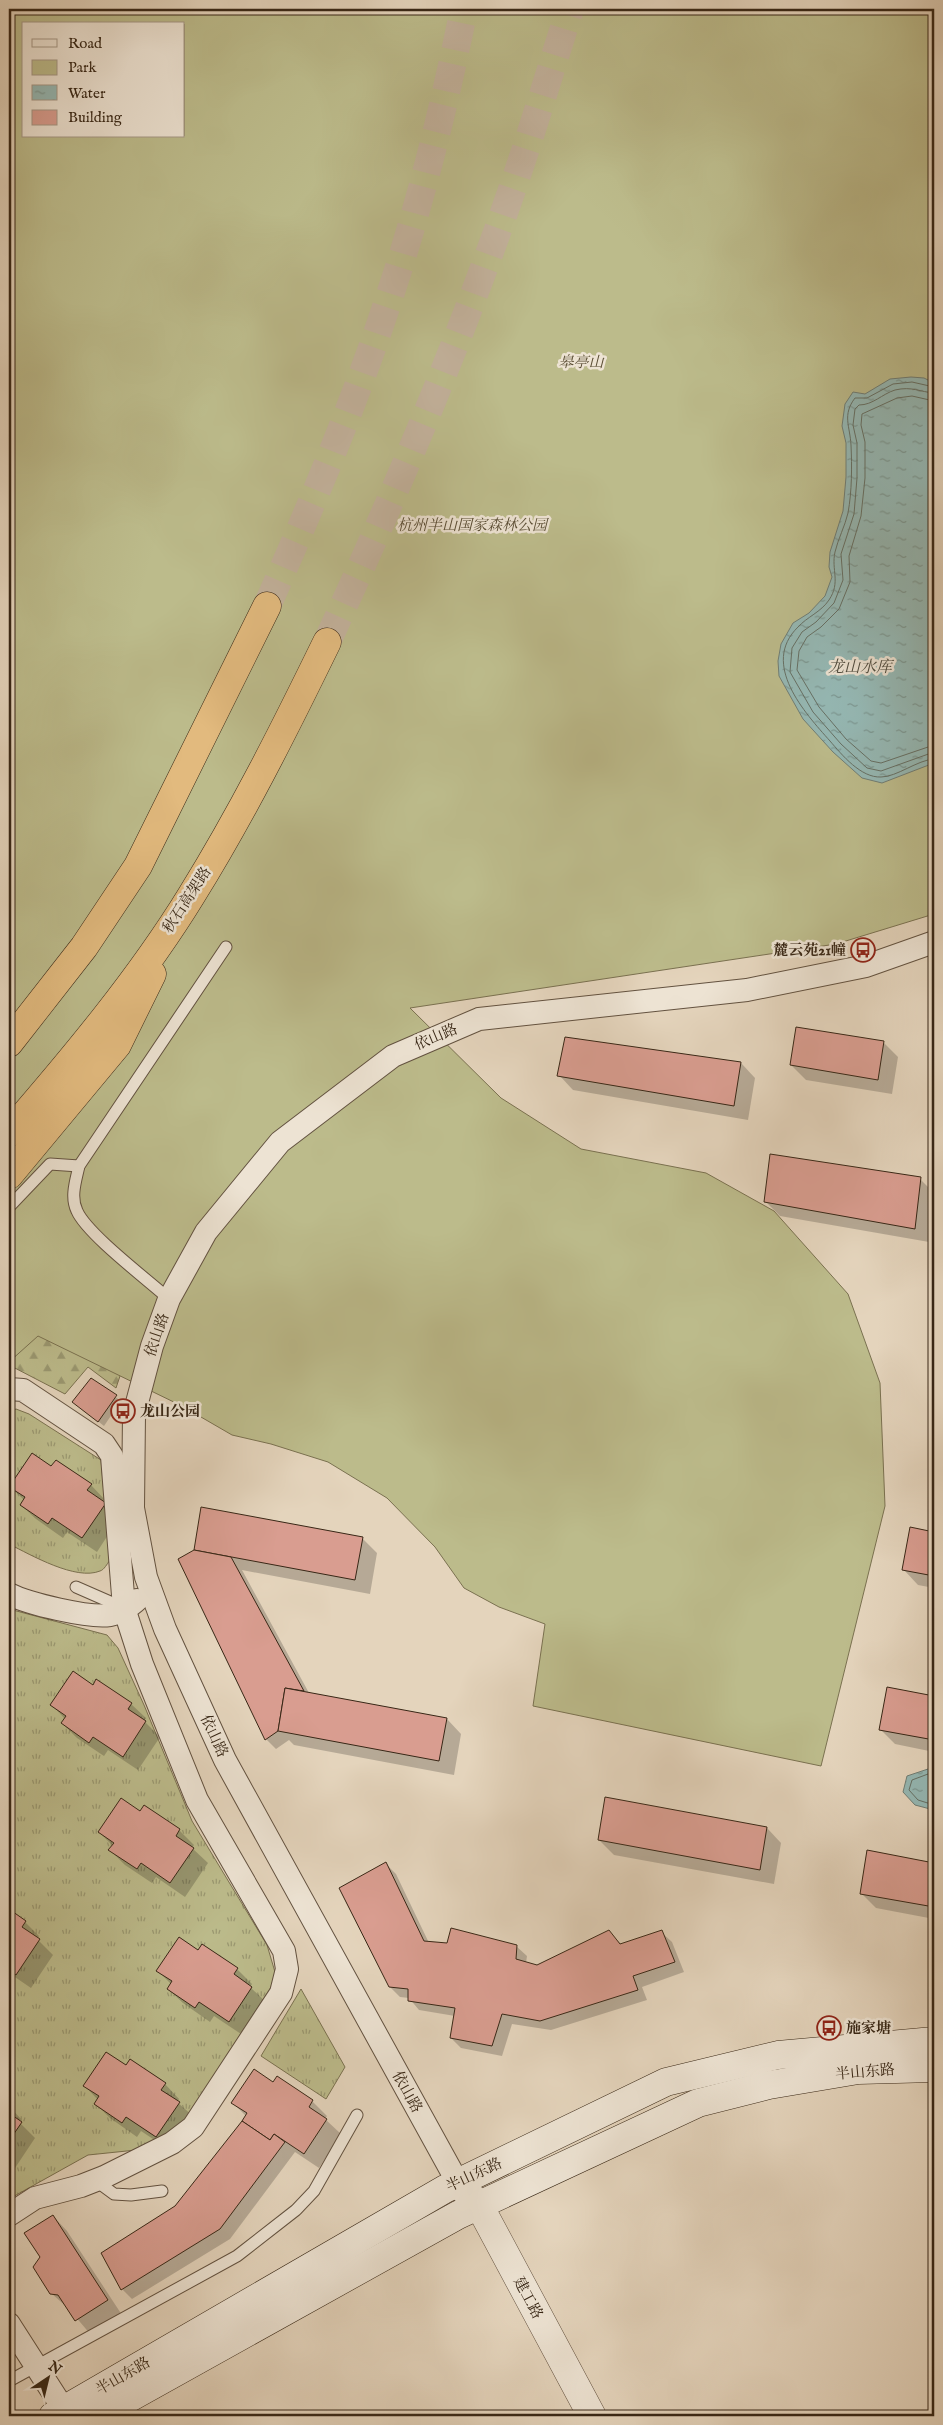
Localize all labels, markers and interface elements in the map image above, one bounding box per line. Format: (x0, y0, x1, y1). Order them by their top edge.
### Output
legend (22, 22, 185, 138)
text: Road (68, 34, 103, 53)
text: Park (68, 58, 98, 77)
text: Water (68, 84, 106, 103)
text: Building (68, 108, 123, 127)
park label: 皋亭山 (558, 353, 605, 372)
park label: 杭州半山国家森林公园 (397, 516, 549, 535)
water label: 龙山水库 (828, 658, 895, 678)
street label: 秋石高架路 (159, 863, 215, 937)
bus stop icon: 麓云苑21幢 (850, 937, 876, 963)
place label: 麓云苑21幢 (773, 941, 846, 960)
street label: 依山路 (412, 1019, 460, 1055)
street label: 依山路 (141, 1311, 173, 1359)
bus stop icon: 龙山公园 (110, 1398, 136, 1424)
place label: 龙山公园 (140, 1402, 200, 1421)
street label: 依山路 (196, 1712, 232, 1760)
bus stop icon: 施家塘 (816, 2015, 842, 2041)
place label: 施家塘 (846, 2019, 891, 2038)
street label: 半山东路 (834, 2060, 896, 2084)
street label: 依山路 (388, 2068, 426, 2116)
street label: 半山东路 (443, 2154, 505, 2196)
street label: 建工路 (509, 2274, 547, 2322)
north arrow (22, 2352, 72, 2402)
street label: 半山东路 (92, 2353, 154, 2399)
text: N (44, 2357, 65, 2379)

